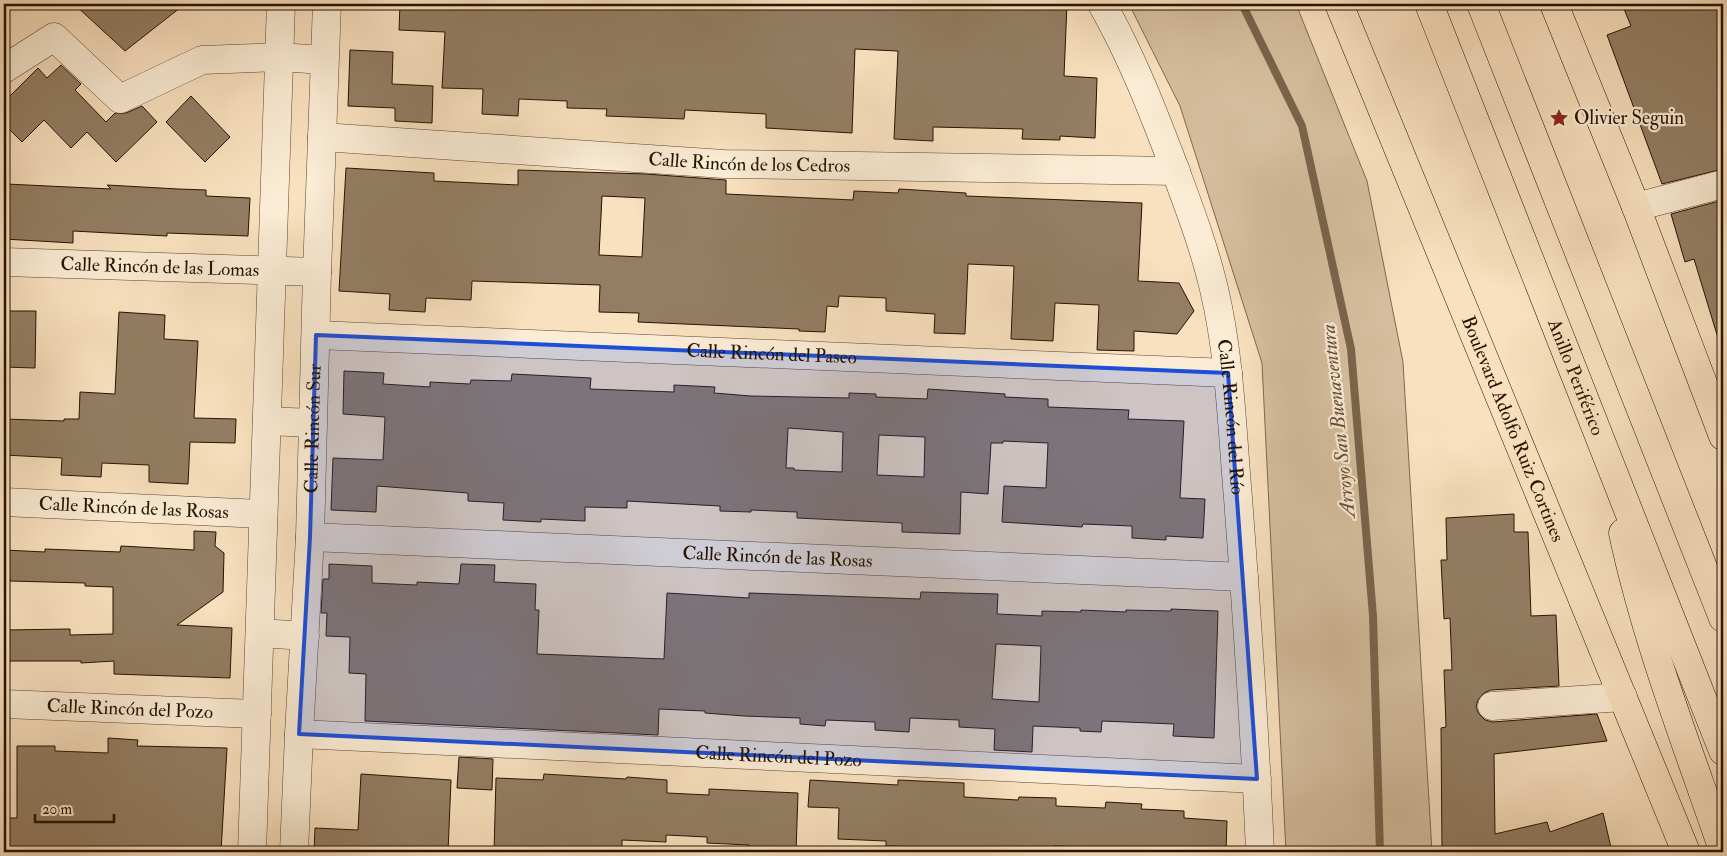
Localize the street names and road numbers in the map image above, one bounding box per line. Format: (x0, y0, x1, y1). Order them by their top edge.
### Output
street label: Calle Rincón de los Cedros (647, 147, 850, 178)
street label: Calle Rincón de las Lomas (60, 252, 260, 282)
street label: Boulevard Adolfo Ruiz Cortines (1456, 312, 1570, 545)
street label: Anillo Periférico (1542, 314, 1610, 439)
street label: Calle Rincón del Río (1212, 337, 1250, 496)
street label: Calle Rincón del Paseo (686, 338, 857, 370)
street label: Calle Rincón Sur (299, 363, 327, 494)
street label: Calle Rincón de las Rosas (38, 492, 229, 524)
street label: Calle Rincón de las Rosas (682, 541, 873, 573)
street label: Calle Rincón del Pozo (46, 694, 214, 724)
street label: Calle Rincón del Pozo (695, 741, 862, 772)

